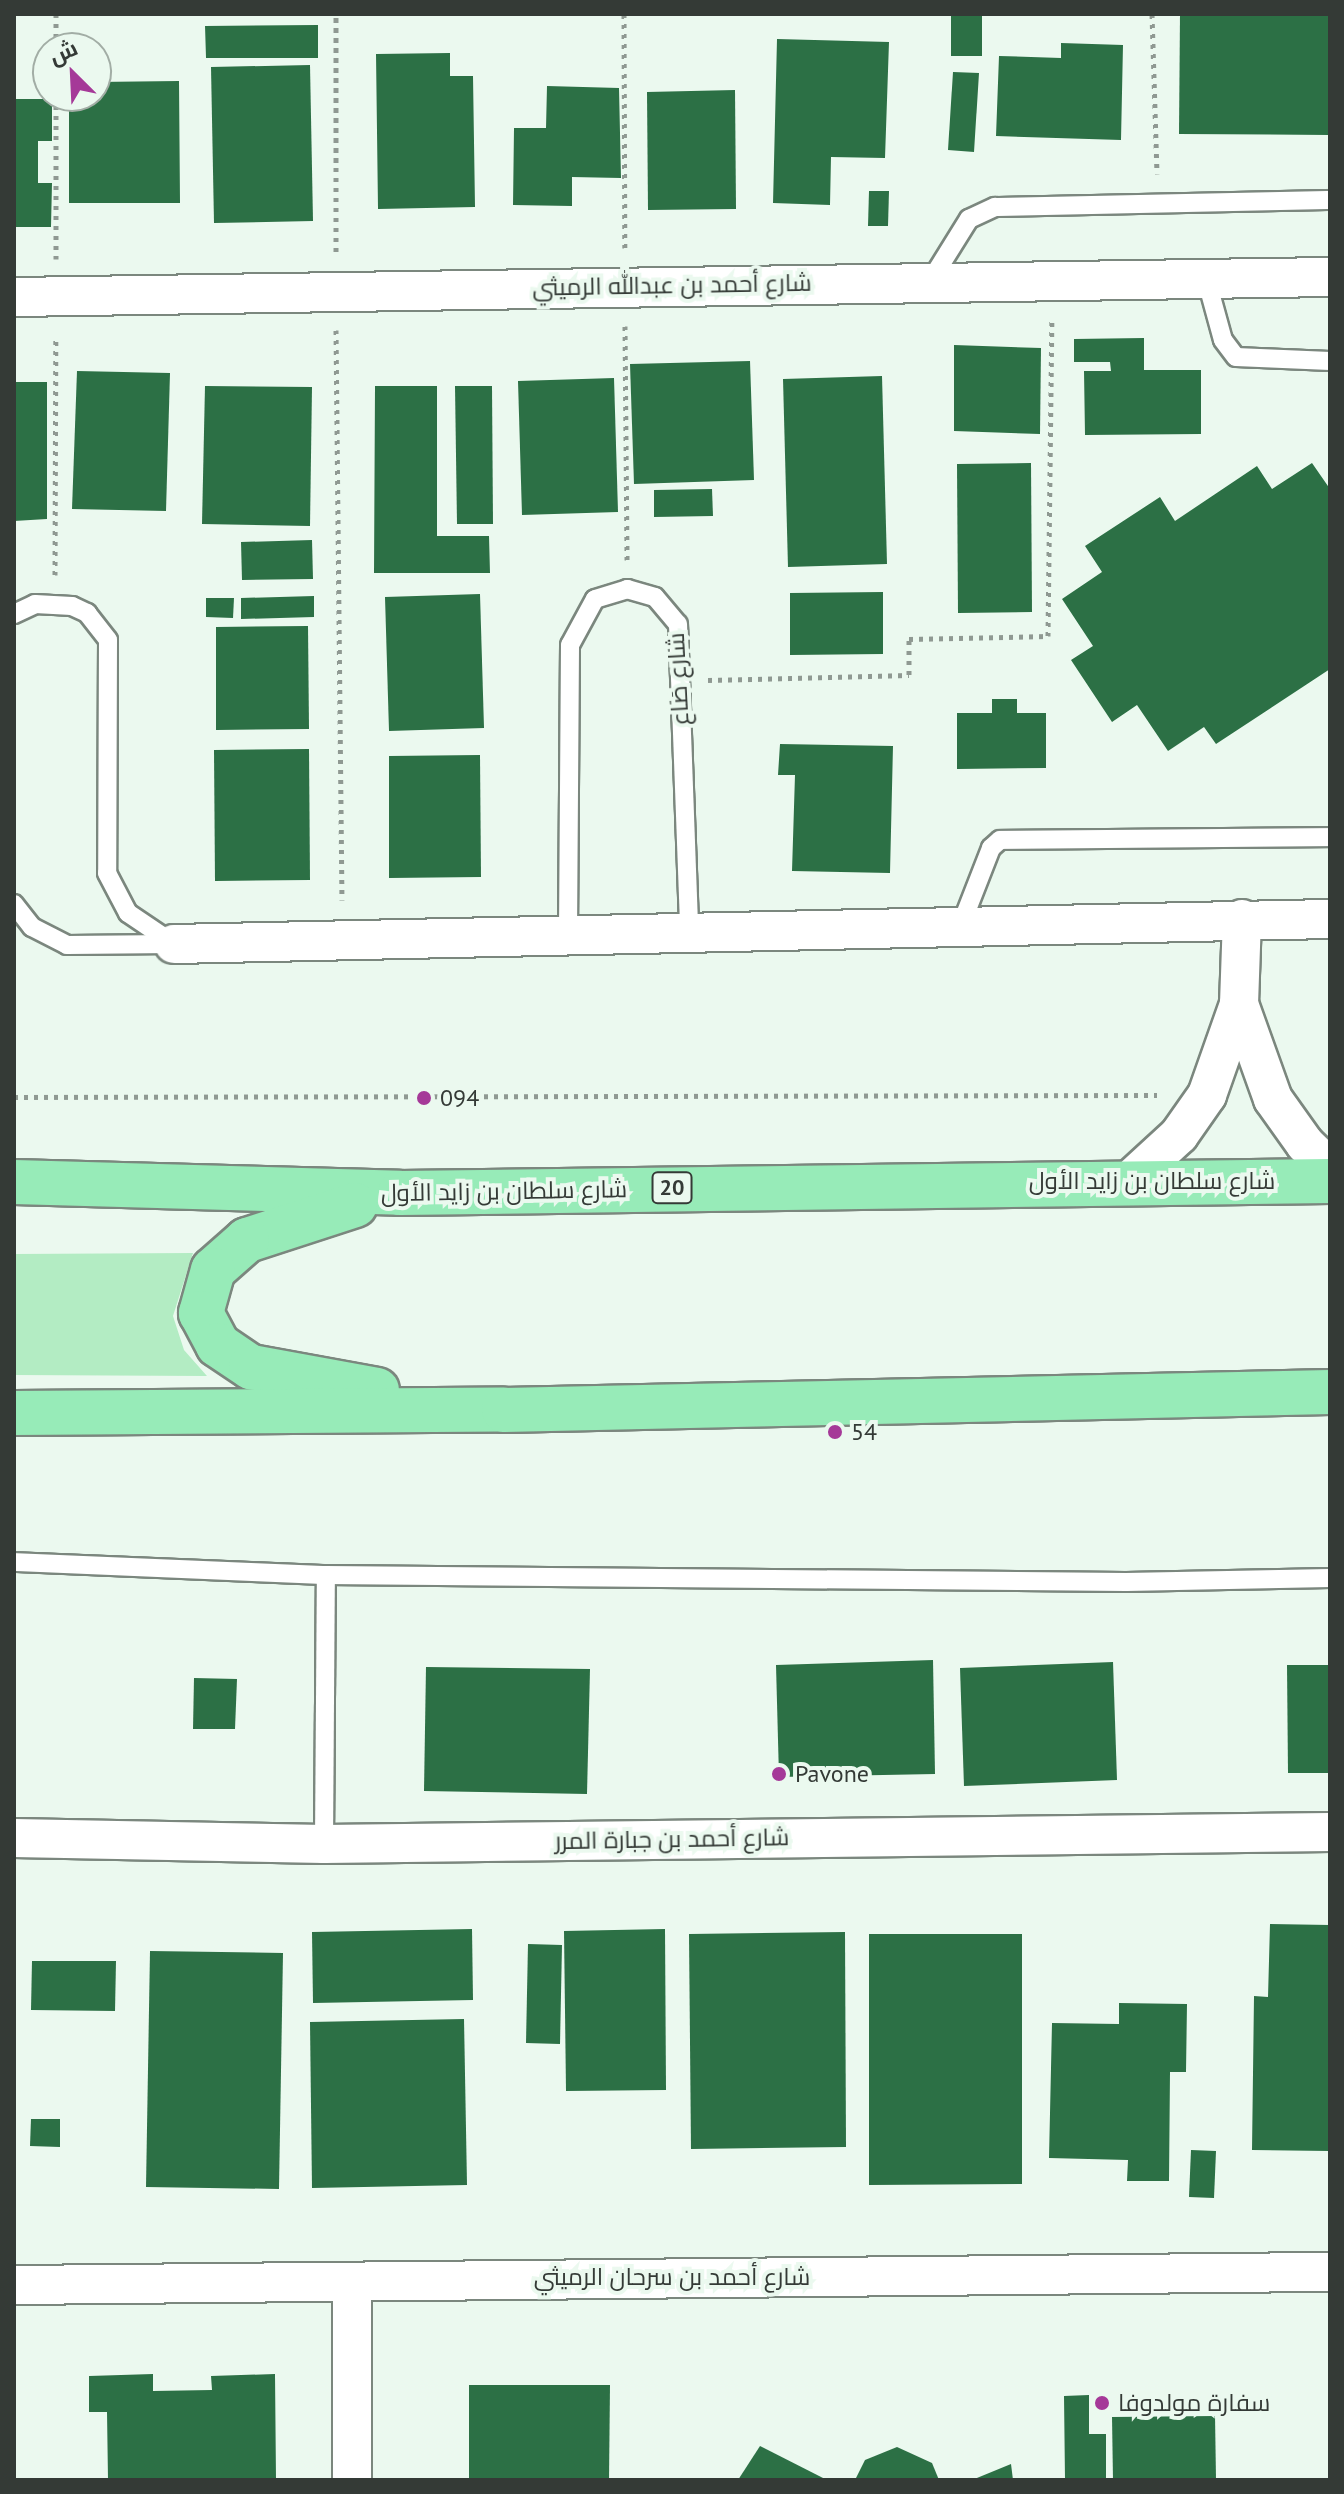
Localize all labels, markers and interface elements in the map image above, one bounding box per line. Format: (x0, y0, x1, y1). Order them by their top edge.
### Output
north arrow (32, 32, 112, 112)
text: ش (44, 33, 82, 70)
street label: شارع أحمد بن عبدالله الرميثي (532, 268, 812, 302)
street label: شارع صَاع (661, 632, 695, 726)
place label: 094 (440, 1084, 479, 1112)
marker: 094 (415, 1089, 433, 1107)
street label: شارع سلطان بن زايد الأول (1029, 1167, 1275, 1195)
road number: 20 (650, 1170, 694, 1206)
street label: شارع سلطان بن زايد الأول (380, 1174, 628, 1208)
place label: 54 (851, 1418, 877, 1446)
marker: 54 (826, 1423, 844, 1441)
place label: Pavone (795, 1760, 869, 1788)
marker: Pavone (770, 1765, 788, 1783)
street label: شارع أحمد بن جبارة المرر (554, 1823, 790, 1855)
street label: شارع أحمد بن سرحان الرميثي (534, 2263, 810, 2291)
place label: سفارة مولدوفا (1118, 2389, 1270, 2417)
marker: سفارة مولدوفا (1093, 2394, 1111, 2412)

